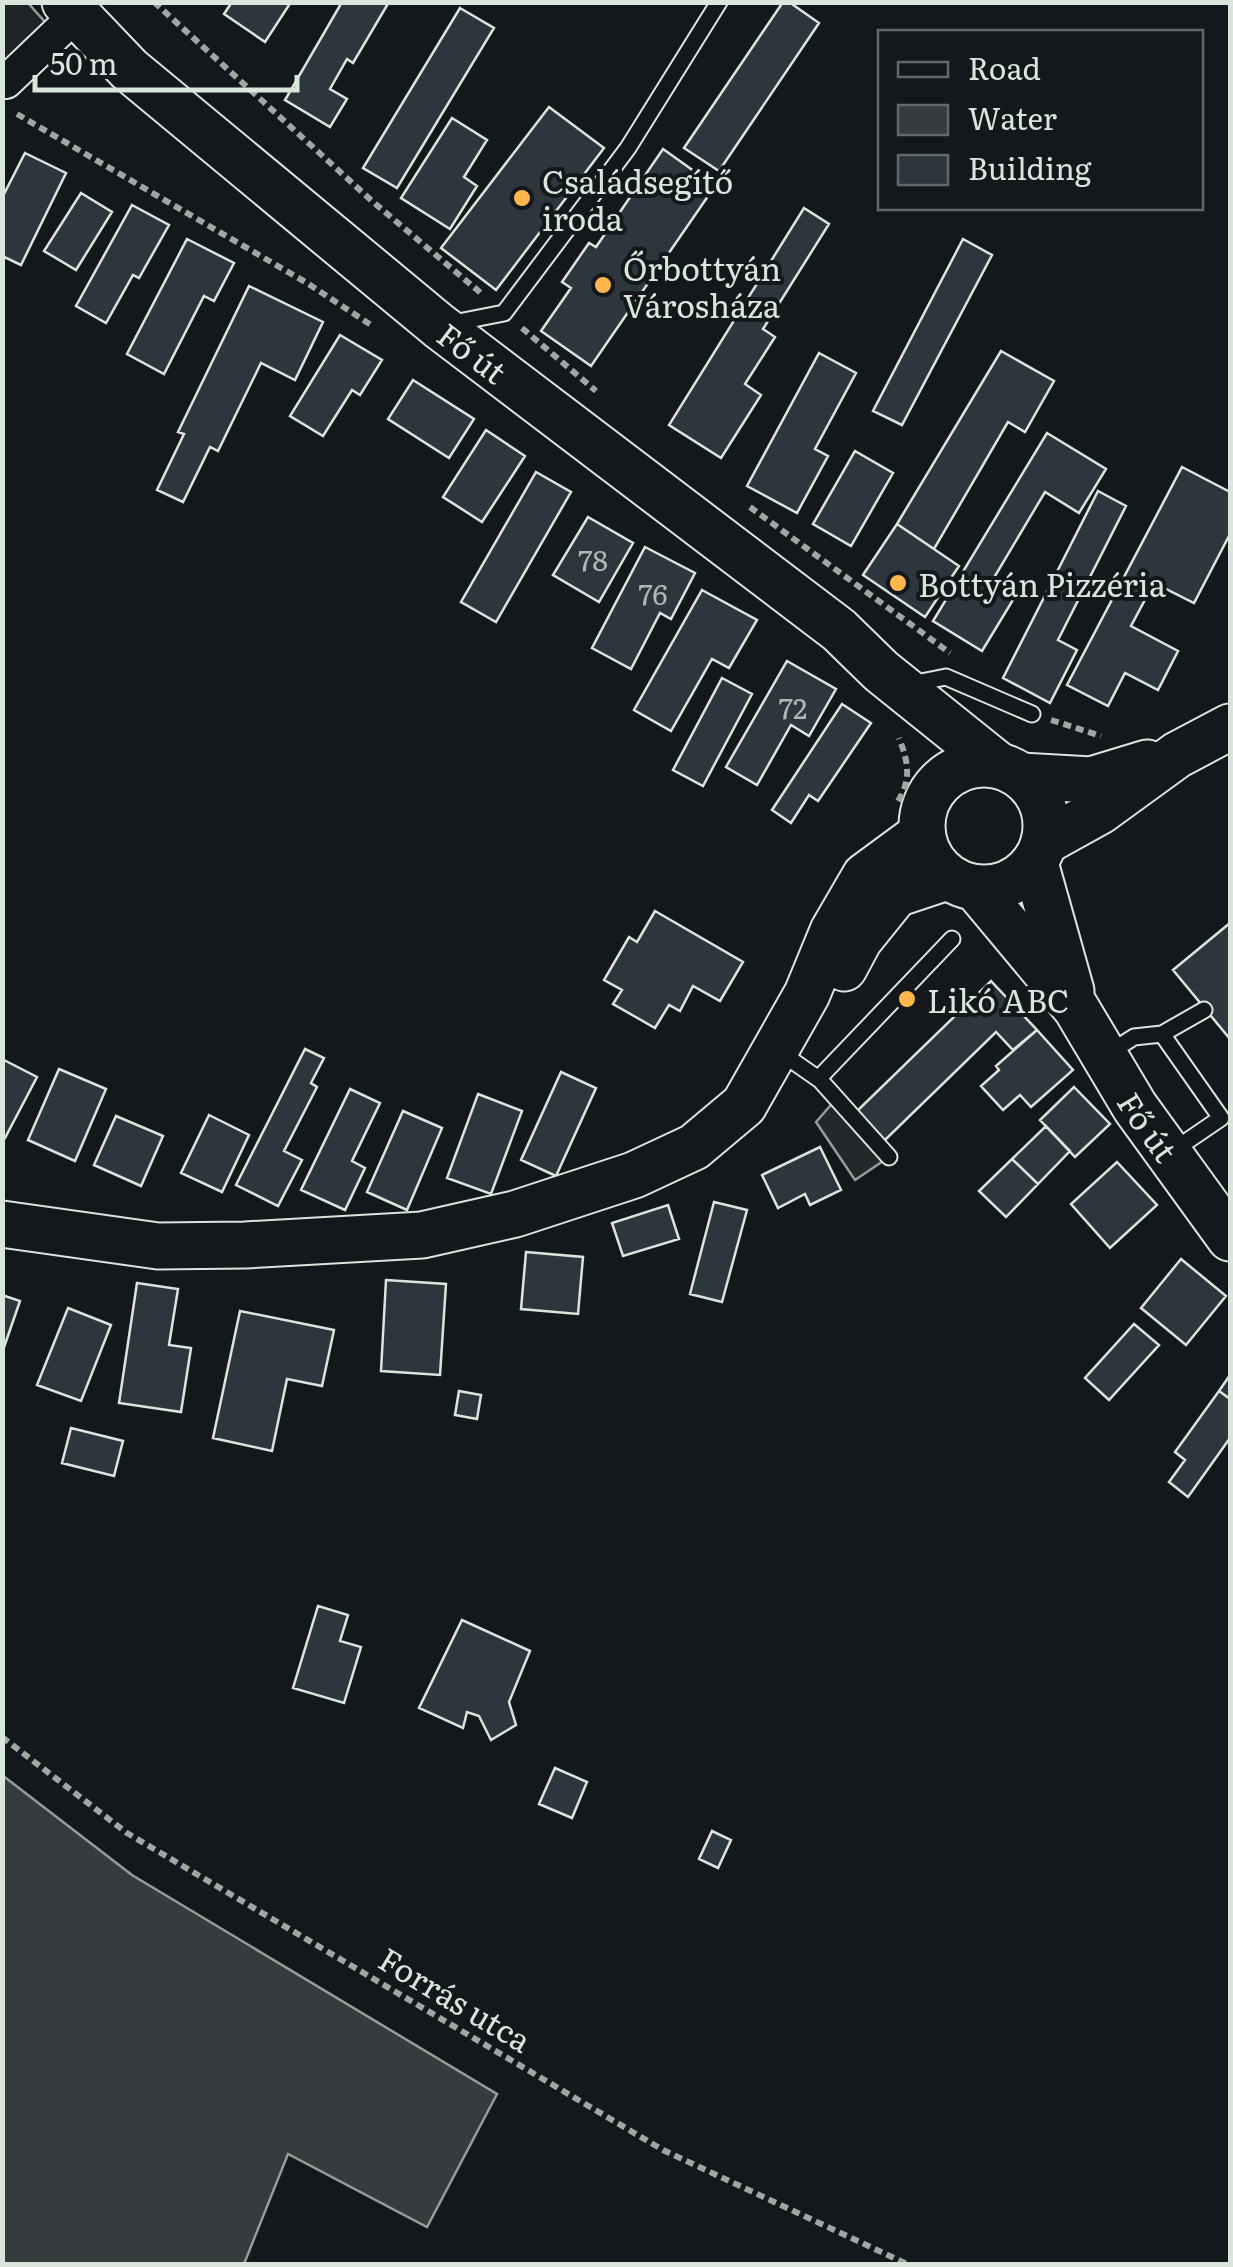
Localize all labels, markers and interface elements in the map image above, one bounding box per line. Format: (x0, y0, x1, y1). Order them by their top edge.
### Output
scale bar (35, 30, 298, 92)
legend (878, 30, 1203, 210)
text: 50 m (50, 40, 118, 84)
text: Road (968, 45, 1041, 89)
text: Water (968, 95, 1057, 139)
text: Building (968, 145, 1092, 189)
place label: Családsegítő iroda (542, 156, 733, 241)
marker: Családsegítő iroda (511, 187, 533, 209)
place label: Őrbottyán Városháza (623, 243, 781, 328)
marker: Őrbottyán Városháza (592, 274, 614, 296)
street label: Fő út (428, 310, 518, 394)
house number: 78 (578, 538, 608, 580)
place label: Bottyán Pizzéria (918, 559, 1167, 607)
house number: 76 (638, 572, 668, 614)
marker: Bottyán Pizzéria (887, 572, 909, 594)
house number: 72 (779, 686, 807, 728)
place label: Likó ABC (927, 975, 1069, 1023)
marker: Likó ABC (896, 988, 918, 1010)
street label: Fő út (1107, 1082, 1191, 1171)
street label: Forrás utca (371, 1934, 542, 2063)

